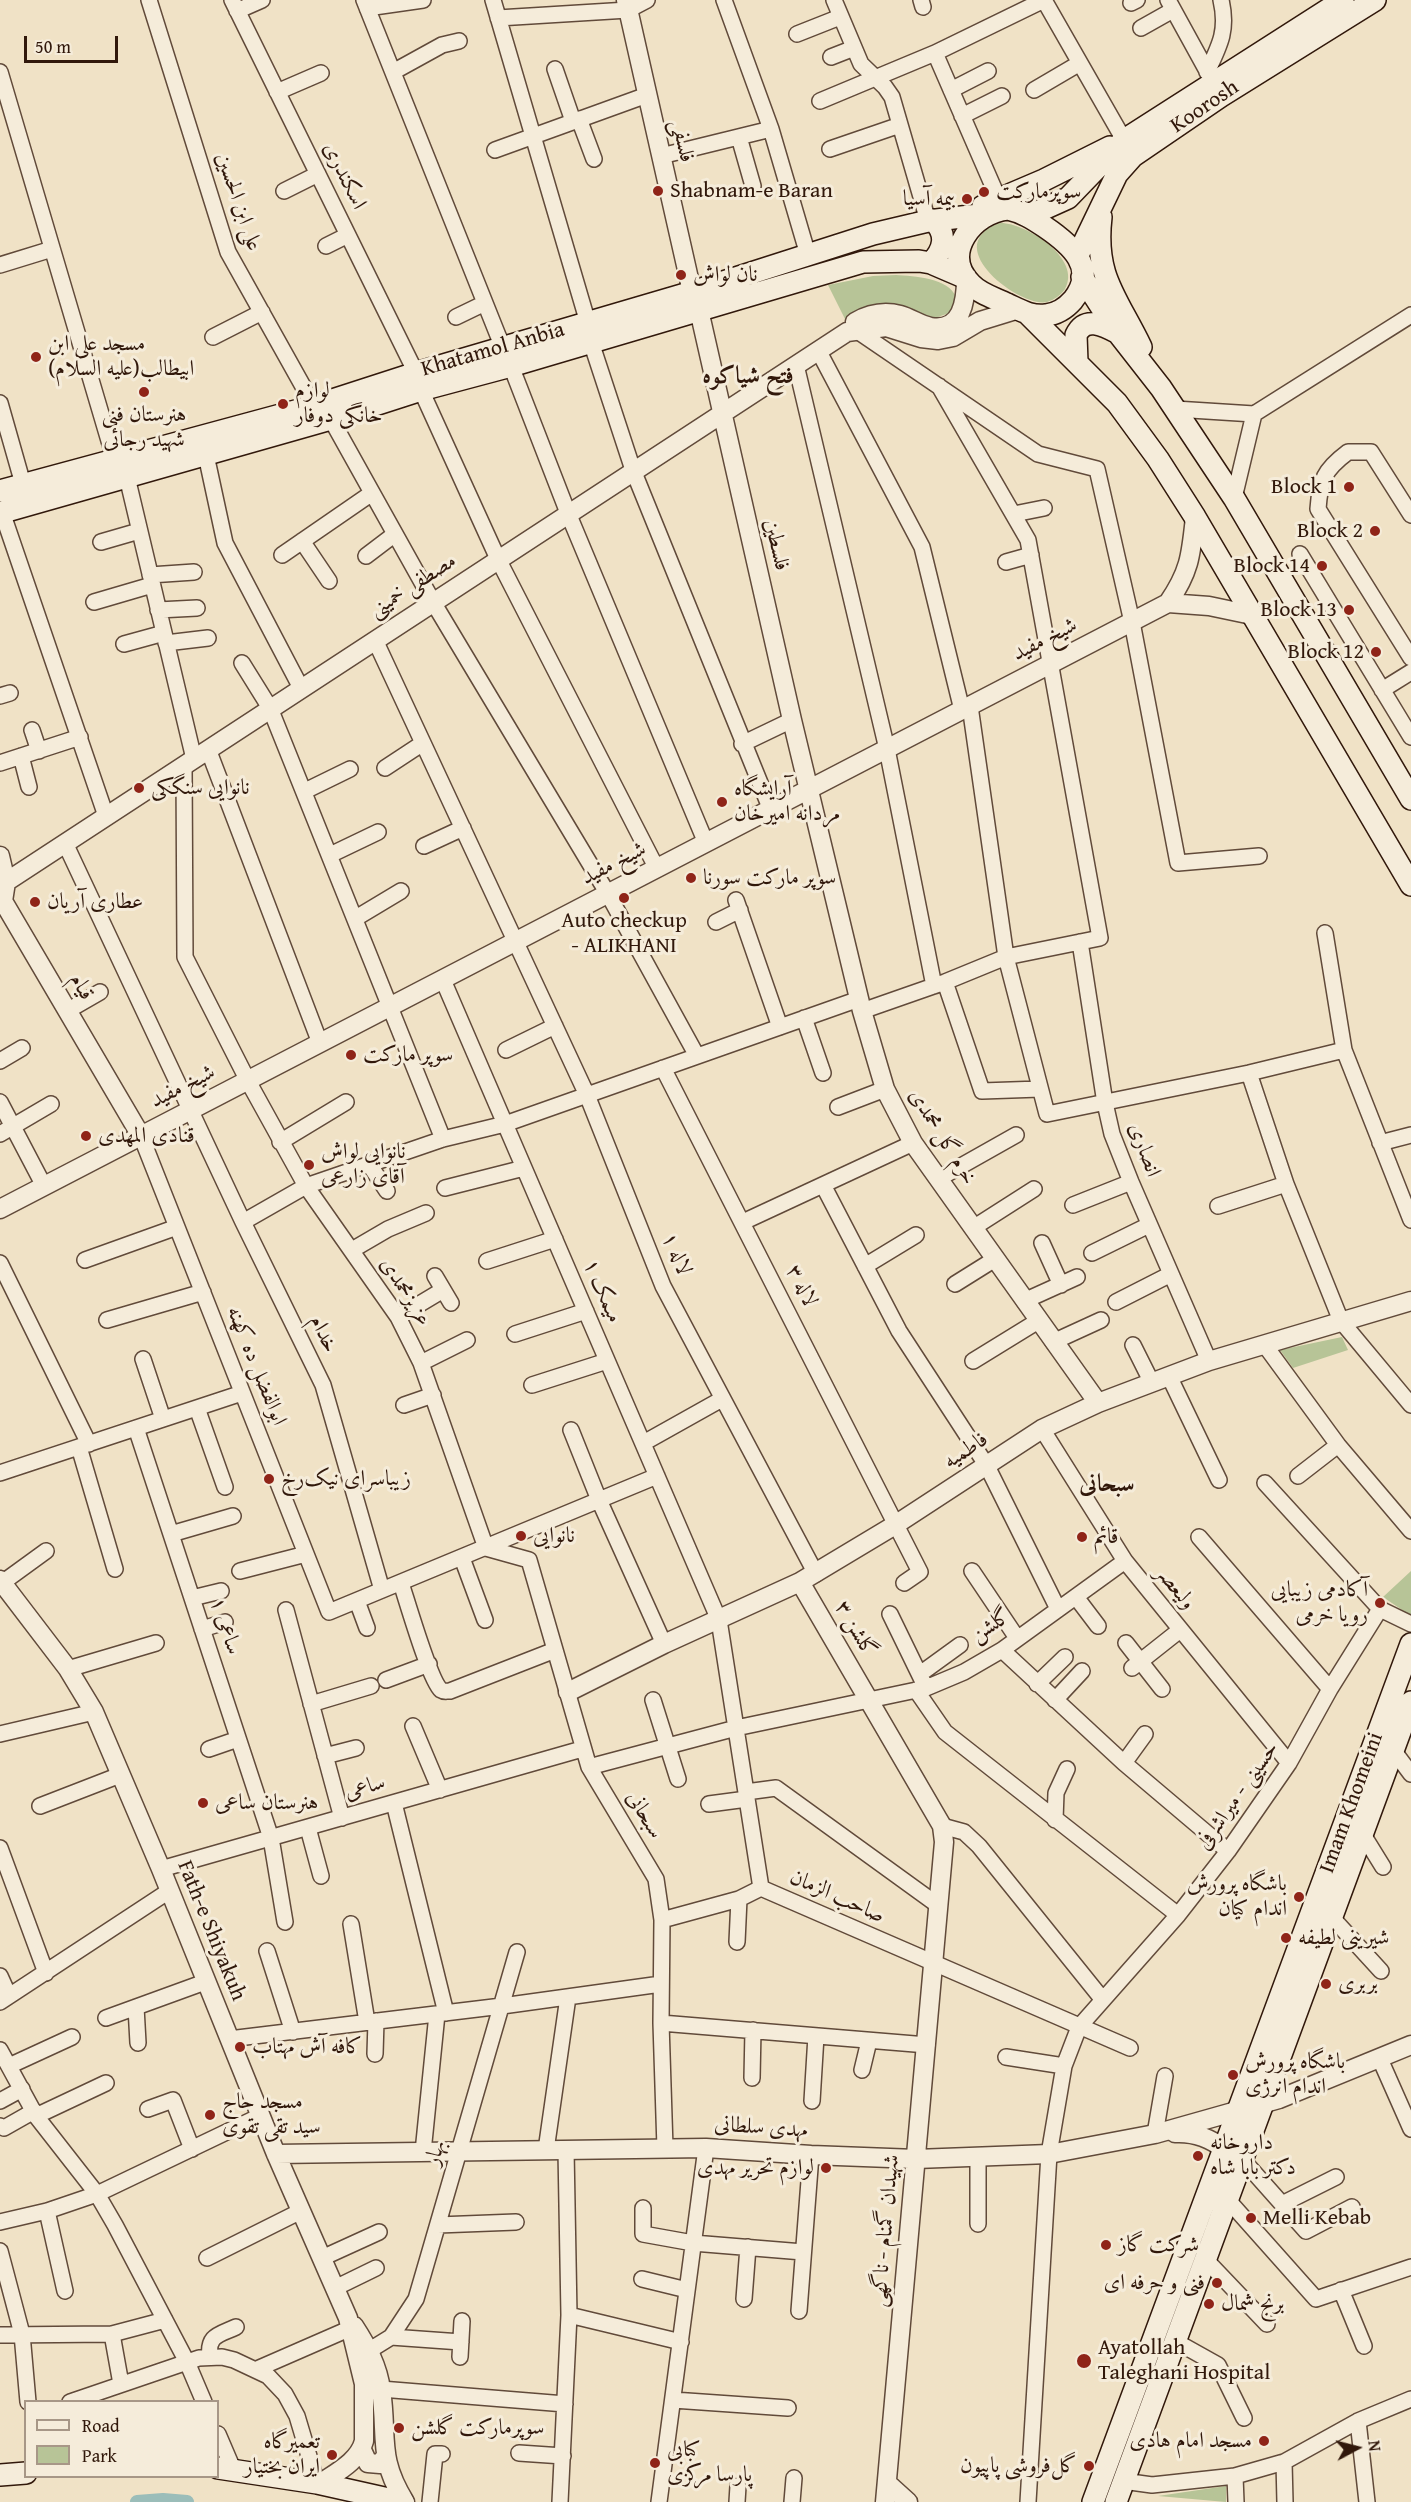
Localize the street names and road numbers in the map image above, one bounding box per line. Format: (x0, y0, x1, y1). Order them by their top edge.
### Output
street label: Koorosh (1166, 75, 1244, 139)
street label: فلسفی (664, 117, 700, 165)
street label: اسکندری (316, 138, 372, 214)
street label: علی ابن الحسین (209, 150, 267, 254)
street label: Khatamol Anbia (418, 317, 568, 383)
street label: فلسطین (757, 517, 795, 573)
street label: مصطفی خمینی (364, 548, 462, 624)
street label: شیخ مفید (1008, 612, 1082, 668)
street label: شیخ مفید (577, 836, 651, 892)
street label: قیام (63, 969, 99, 1005)
street label: شیخ مفید (146, 1059, 220, 1115)
street label: خرم گل محمدی (902, 1084, 982, 1190)
street label: انصاری (1122, 1119, 1166, 1181)
street label: لاله ۱ (655, 1229, 697, 1279)
street label: عزیزمحمدی (374, 1253, 436, 1331)
street label: میمک ۱ (577, 1255, 627, 1327)
street label: لاله ۳ (779, 1260, 823, 1312)
street label: ابوالفضل ده کهنه (220, 1303, 292, 1429)
street label: خدام (303, 1311, 343, 1357)
street label: فاطمیه (939, 1427, 993, 1475)
street label: ولیعصر (1149, 1560, 1201, 1616)
street label: ساعی ۱ (203, 1594, 247, 1658)
street label: گلشن ۳ (828, 1596, 882, 1662)
street label: گلشن (966, 1603, 1016, 1649)
street label: Imam Khomeini (1314, 1729, 1390, 1877)
street label: حسینی - میراشرفی (1191, 1737, 1285, 1855)
street label: ساعی (342, 1770, 388, 1806)
street label: سبحانی (620, 1786, 668, 1844)
street label: Fath-e Shiyakuh (171, 1857, 251, 2005)
street label: صاحب الزمان (785, 1864, 889, 1930)
street label: مهدی سلطانی (713, 2112, 809, 2144)
street label: بهار (420, 2137, 452, 2169)
street label: شهیدان گمنام - ناگهی (866, 2154, 906, 2308)

